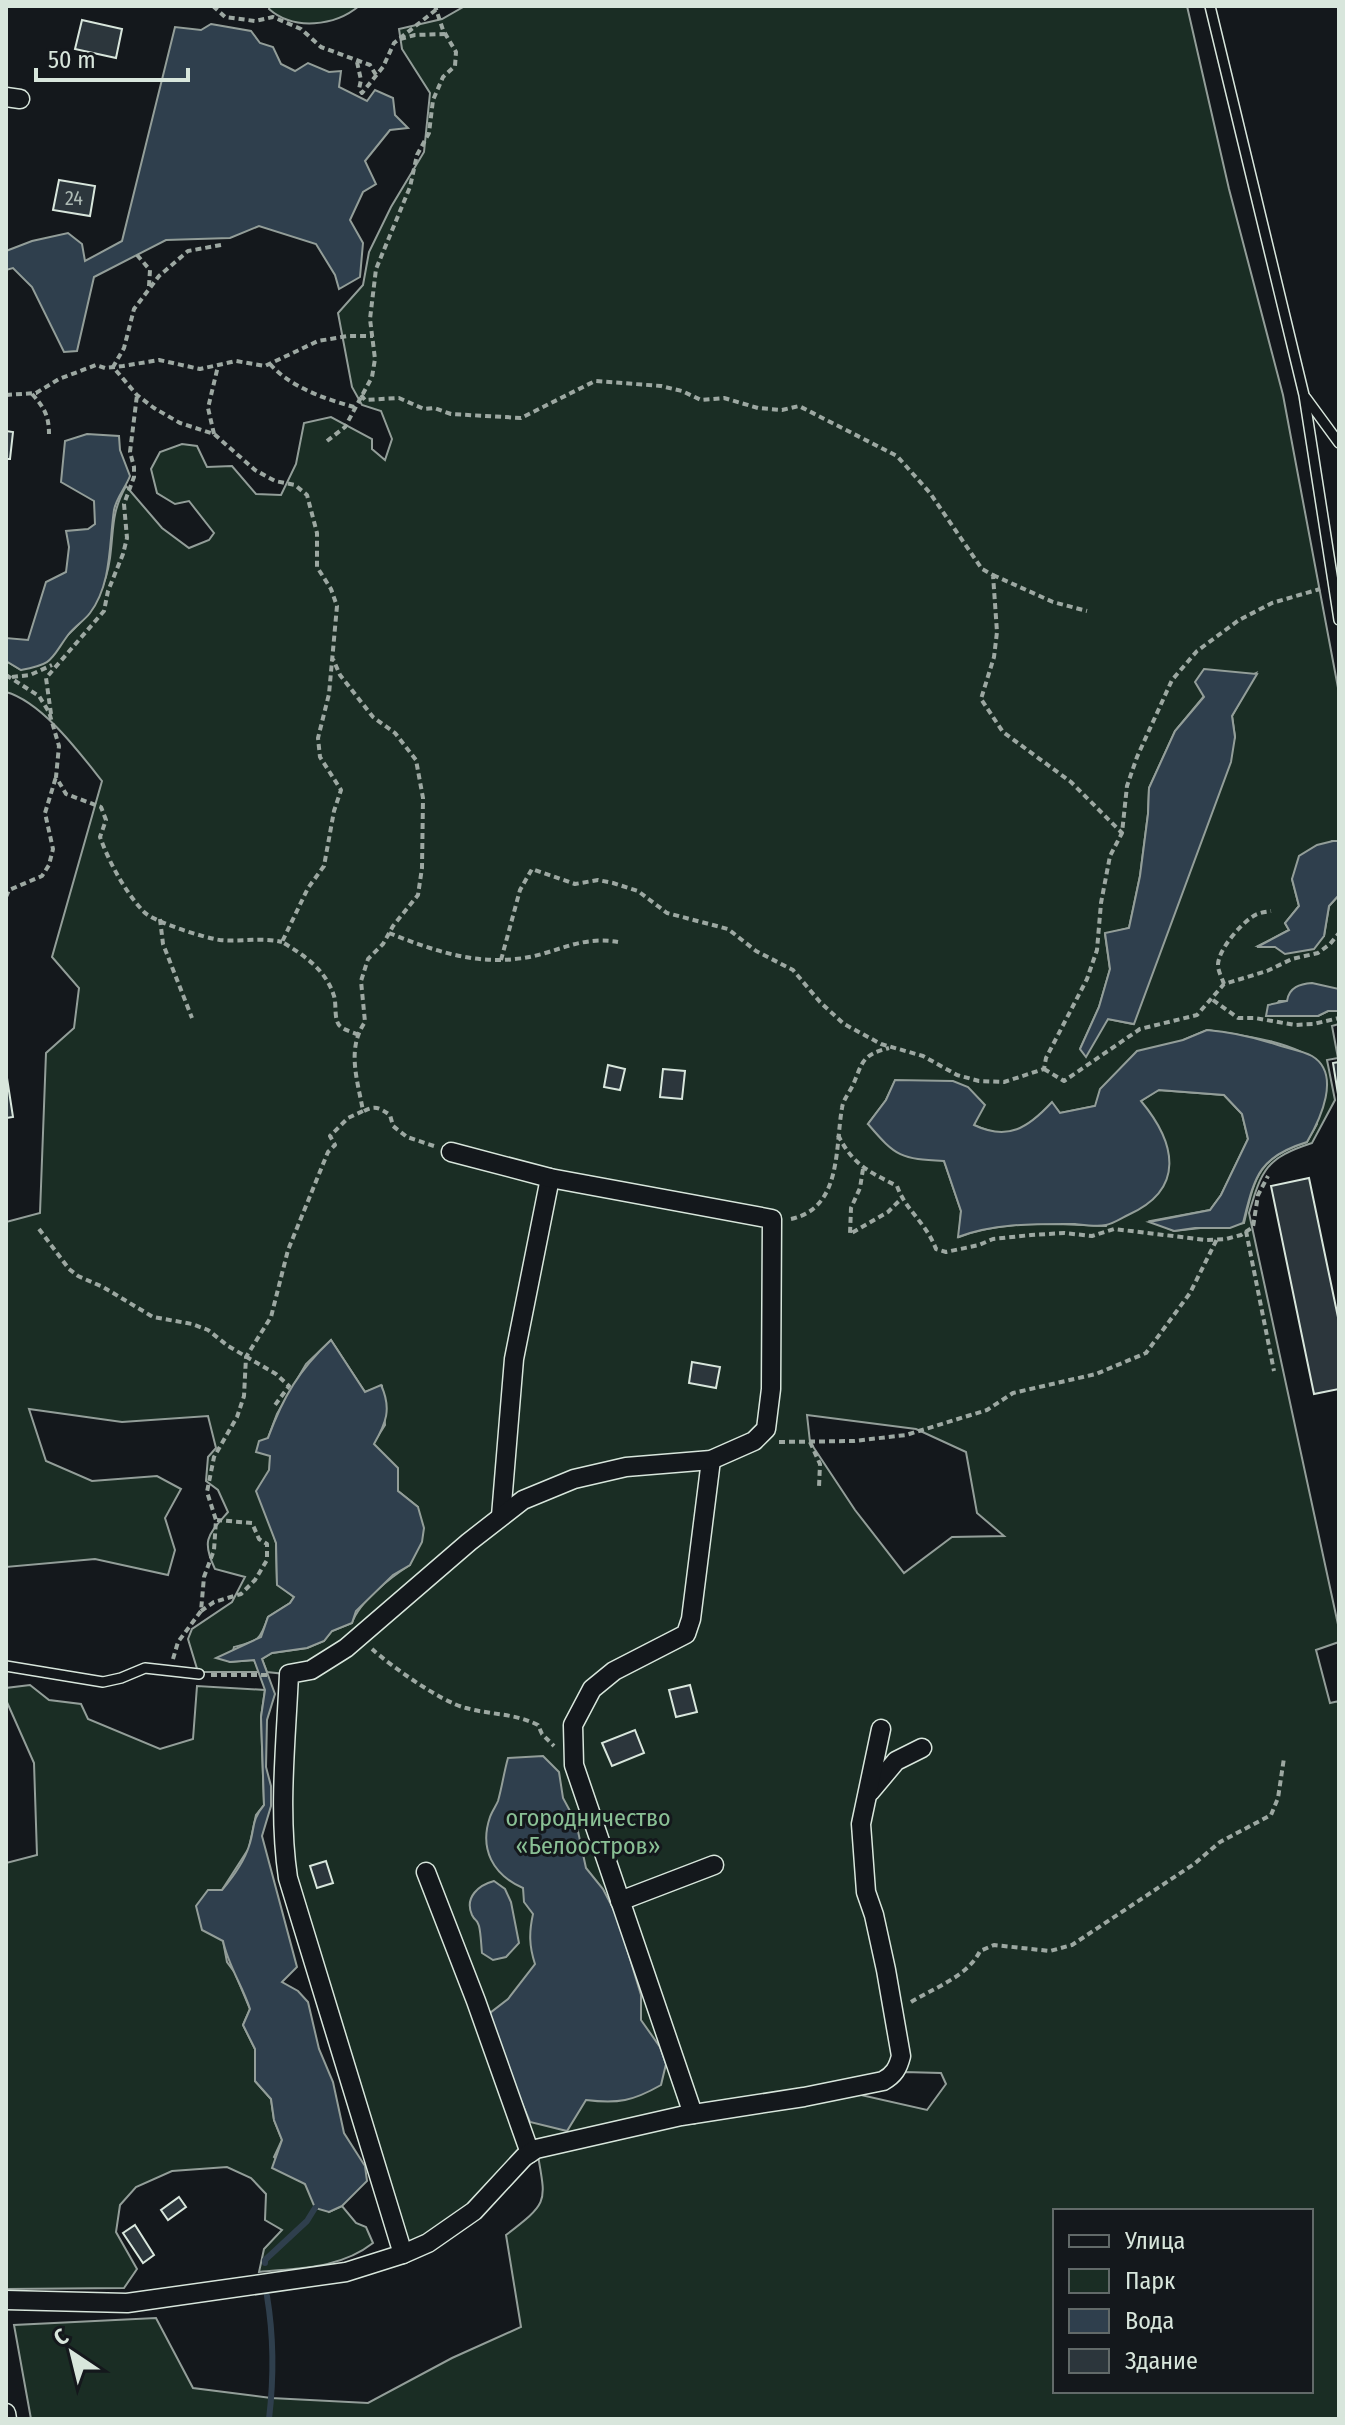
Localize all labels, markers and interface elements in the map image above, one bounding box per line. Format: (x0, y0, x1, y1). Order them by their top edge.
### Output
scale bar (36, 32, 188, 82)
text: 50 m (48, 46, 96, 74)
house number: 24 (65, 186, 83, 210)
park label: огородничество «Белоостров» (505, 1804, 671, 1860)
legend (1053, 2209, 1313, 2393)
text: Улица (1124, 2227, 1185, 2255)
text: Парк (1125, 2267, 1176, 2295)
text: Вода (1125, 2307, 1174, 2335)
north arrow (32, 2313, 112, 2393)
text: С (48, 2322, 74, 2351)
text: Здание (1125, 2347, 1198, 2375)

